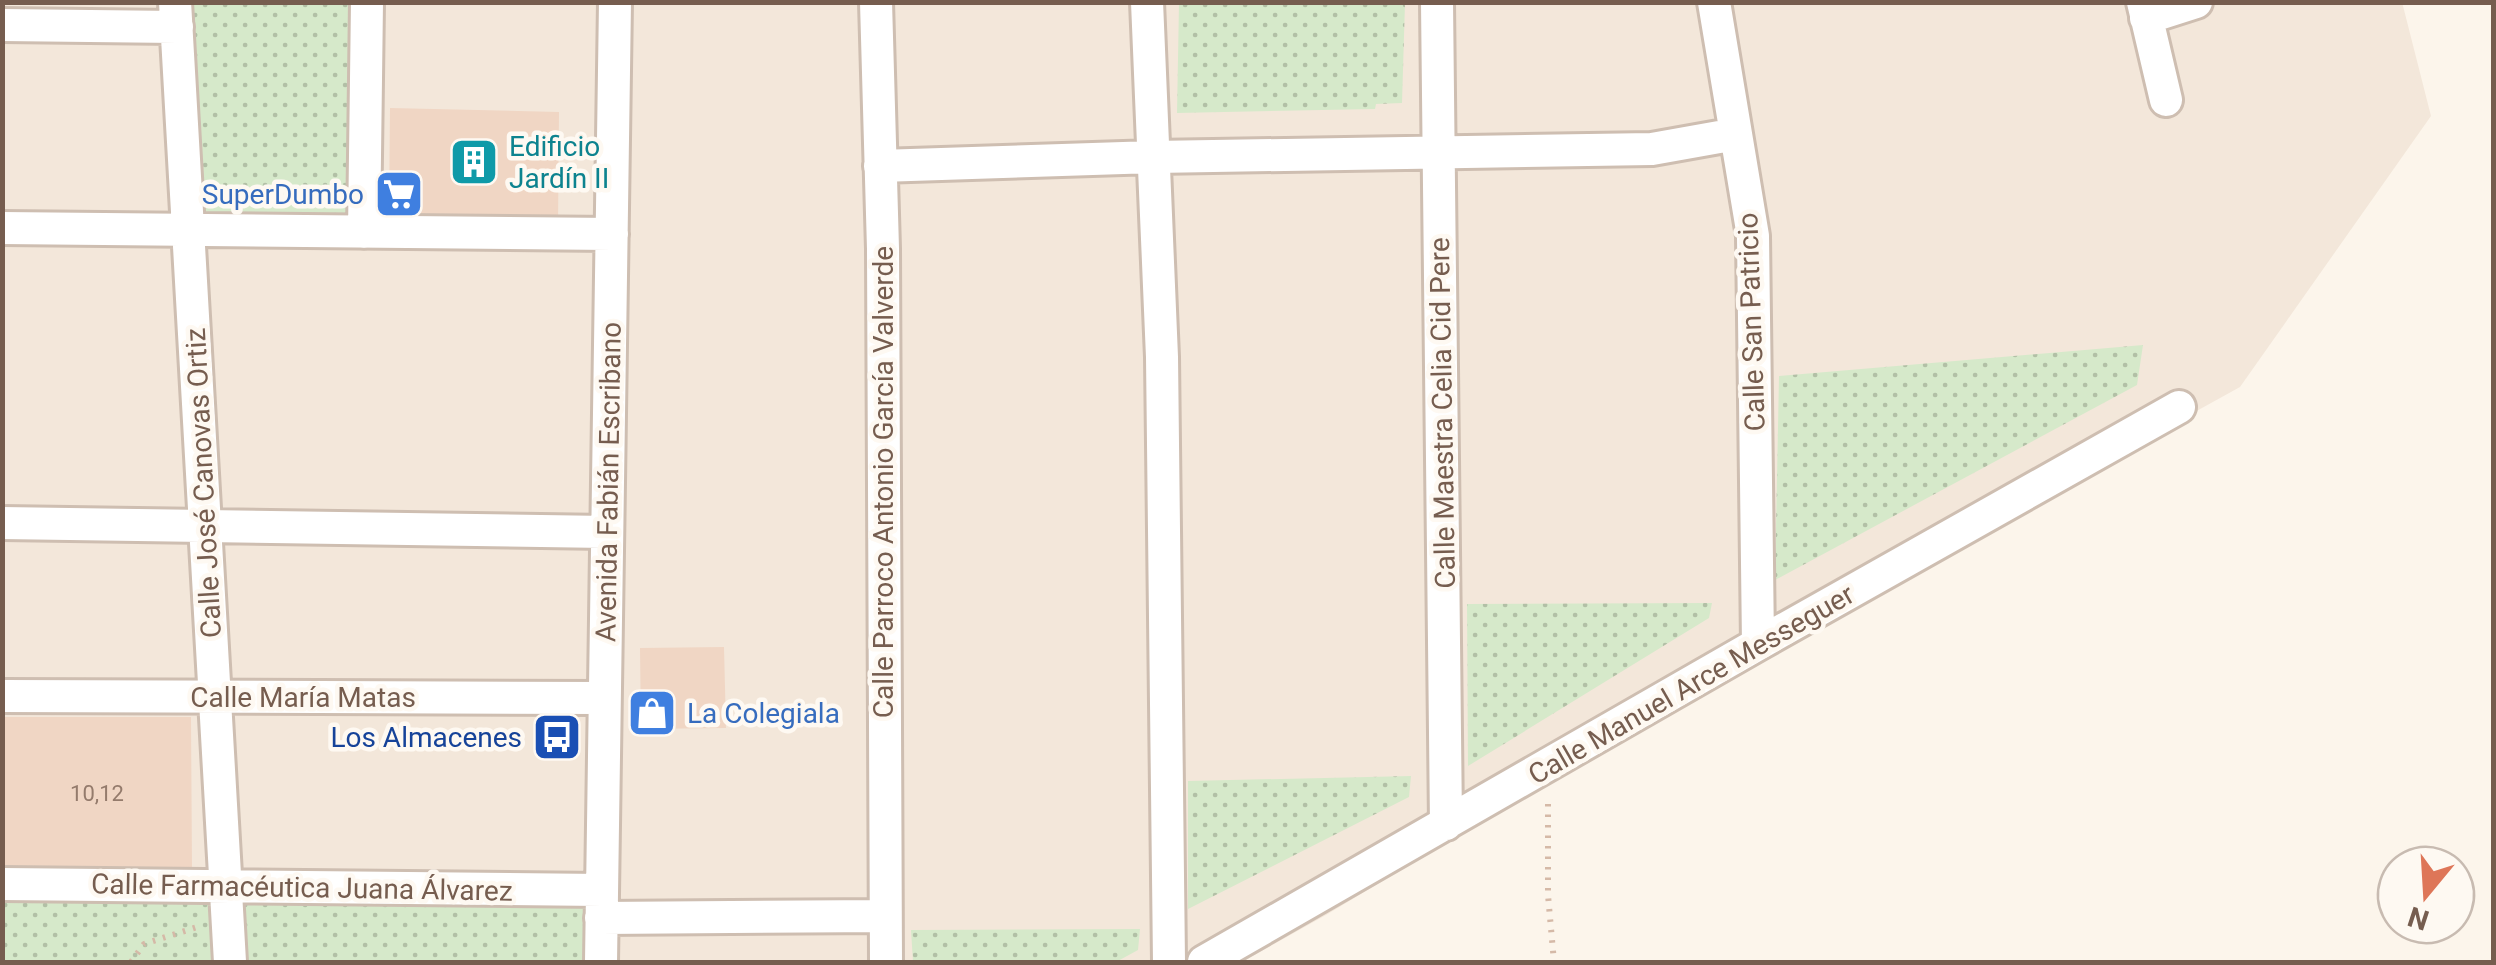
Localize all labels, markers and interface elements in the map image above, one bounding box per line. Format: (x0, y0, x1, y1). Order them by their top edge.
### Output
place label: Edificio Jardín II (509, 130, 609, 195)
building icon: Edificio Jardín II (448, 136, 500, 188)
supermarket icon: SuperDumbo (373, 168, 425, 220)
place label: SuperDumbo (202, 178, 364, 211)
street label: Calle San Patricio (1731, 212, 1772, 432)
street label: Calle Maestra Celia Cid Pere (1423, 237, 1462, 589)
street label: Calle Parroco Antonio García Valverde (867, 246, 900, 718)
street label: Avenida Fabián Escribano (589, 322, 628, 642)
street label: Calle José Canovas Ortiz (179, 327, 228, 639)
street label: Calle Manuel Arce Messeguer (1523, 577, 1860, 791)
street label: Calle María Matas (190, 681, 416, 714)
shop icon: La Colegiala (626, 687, 678, 739)
place label: La Colegiala (687, 697, 840, 730)
bus stop icon: Los Almacenes (531, 711, 583, 763)
place label: Los Almacenes (330, 721, 522, 754)
house number: 10,12 (70, 781, 124, 806)
north arrow (2376, 845, 2476, 945)
street label: Calle Farmacéutica Juana Álvarez (91, 867, 513, 908)
text: N (2404, 900, 2433, 937)

